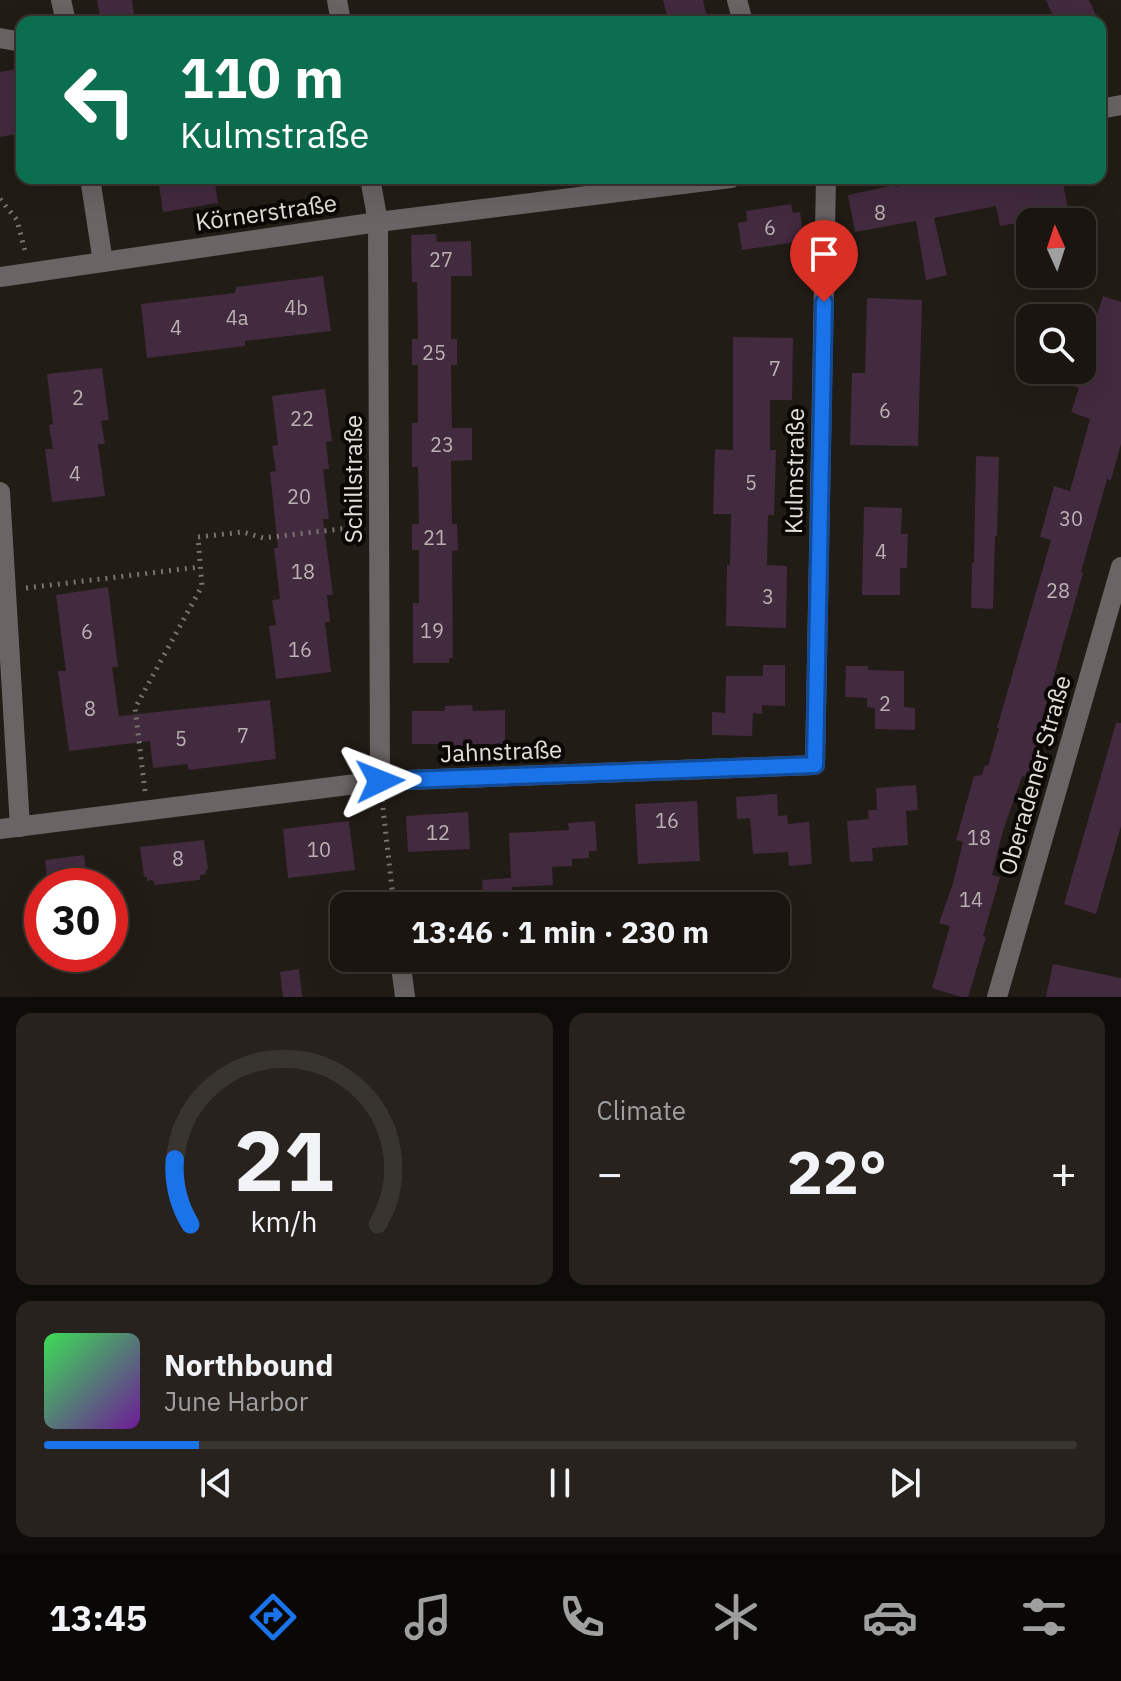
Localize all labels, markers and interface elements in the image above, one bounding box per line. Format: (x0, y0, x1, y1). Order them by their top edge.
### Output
text: 110 m (180, 41, 344, 113)
icon: left (48, 48, 152, 152)
text: Kulmstraße (180, 111, 369, 158)
street label: Körnerstraße (193, 186, 339, 238)
house number: 8 (874, 199, 886, 226)
north arrow (1016, 208, 1096, 288)
map controls (1016, 208, 1096, 384)
house number: 6 (764, 214, 776, 241)
pin (790, 220, 858, 302)
icon: arrive (802, 232, 846, 276)
house number: 27 (429, 246, 453, 273)
house number: 4b (284, 294, 308, 321)
house number: 4a (226, 304, 249, 331)
button: search (1016, 304, 1096, 384)
house number: 4 (170, 314, 182, 341)
house number: 25 (422, 339, 446, 366)
house number: 7 (769, 355, 781, 382)
house number: 2 (72, 384, 84, 411)
house number: 6 (879, 397, 891, 424)
house number: 22 (290, 405, 314, 432)
street label: Kulmstraße (777, 408, 811, 534)
street label: Schillstraße (337, 415, 369, 543)
house number: 23 (430, 431, 454, 458)
house number: 4 (69, 460, 81, 487)
house number: 5 (745, 469, 757, 496)
house number: 20 (287, 483, 311, 510)
house number: 30 (1059, 505, 1083, 532)
house number: 21 (423, 524, 447, 551)
house number: 4 (875, 538, 887, 565)
house number: 18 (291, 558, 315, 585)
house number: 28 (1046, 577, 1070, 604)
house number: 3 (762, 583, 774, 610)
house number: 19 (420, 617, 444, 644)
house number: 6 (81, 618, 93, 645)
house number: 16 (288, 636, 312, 663)
street label: Oberadener Straße (990, 671, 1078, 879)
house number: 2 (879, 690, 891, 717)
house number: 8 (84, 695, 96, 722)
house number: 7 (237, 722, 249, 749)
house number: 5 (175, 725, 187, 752)
street label: Jahnstraße (439, 733, 563, 769)
position arrow (338, 739, 422, 823)
house number: 16 (655, 807, 679, 834)
house number: 12 (426, 819, 450, 846)
house number: 18 (967, 824, 991, 851)
house number: 10 (307, 836, 331, 863)
house number: 8 (172, 845, 184, 872)
speed limit sign: 30 (24, 868, 128, 972)
house number: 14 (959, 886, 983, 913)
text: 13:46 · 1 min · 230 m (411, 912, 709, 951)
text: Climate (597, 1093, 686, 1127)
text: 21 (234, 1106, 334, 1214)
text: 22° (787, 1132, 887, 1211)
text: − (597, 1144, 623, 1201)
text: + (1051, 1144, 1077, 1201)
text: km/h (251, 1203, 318, 1240)
text: Northbound (164, 1345, 333, 1384)
text: June Harbor (164, 1384, 308, 1418)
icon: previous (194, 1461, 238, 1505)
icon: pause (538, 1461, 582, 1505)
icon: next (883, 1461, 927, 1505)
icon: directions (245, 1589, 301, 1645)
icon: music (400, 1589, 456, 1645)
icon: phone (554, 1589, 610, 1645)
icon: climate (708, 1589, 764, 1645)
icon: car (862, 1589, 918, 1645)
icon: filters (1016, 1589, 1072, 1645)
text: 13:45 (49, 1594, 147, 1641)

